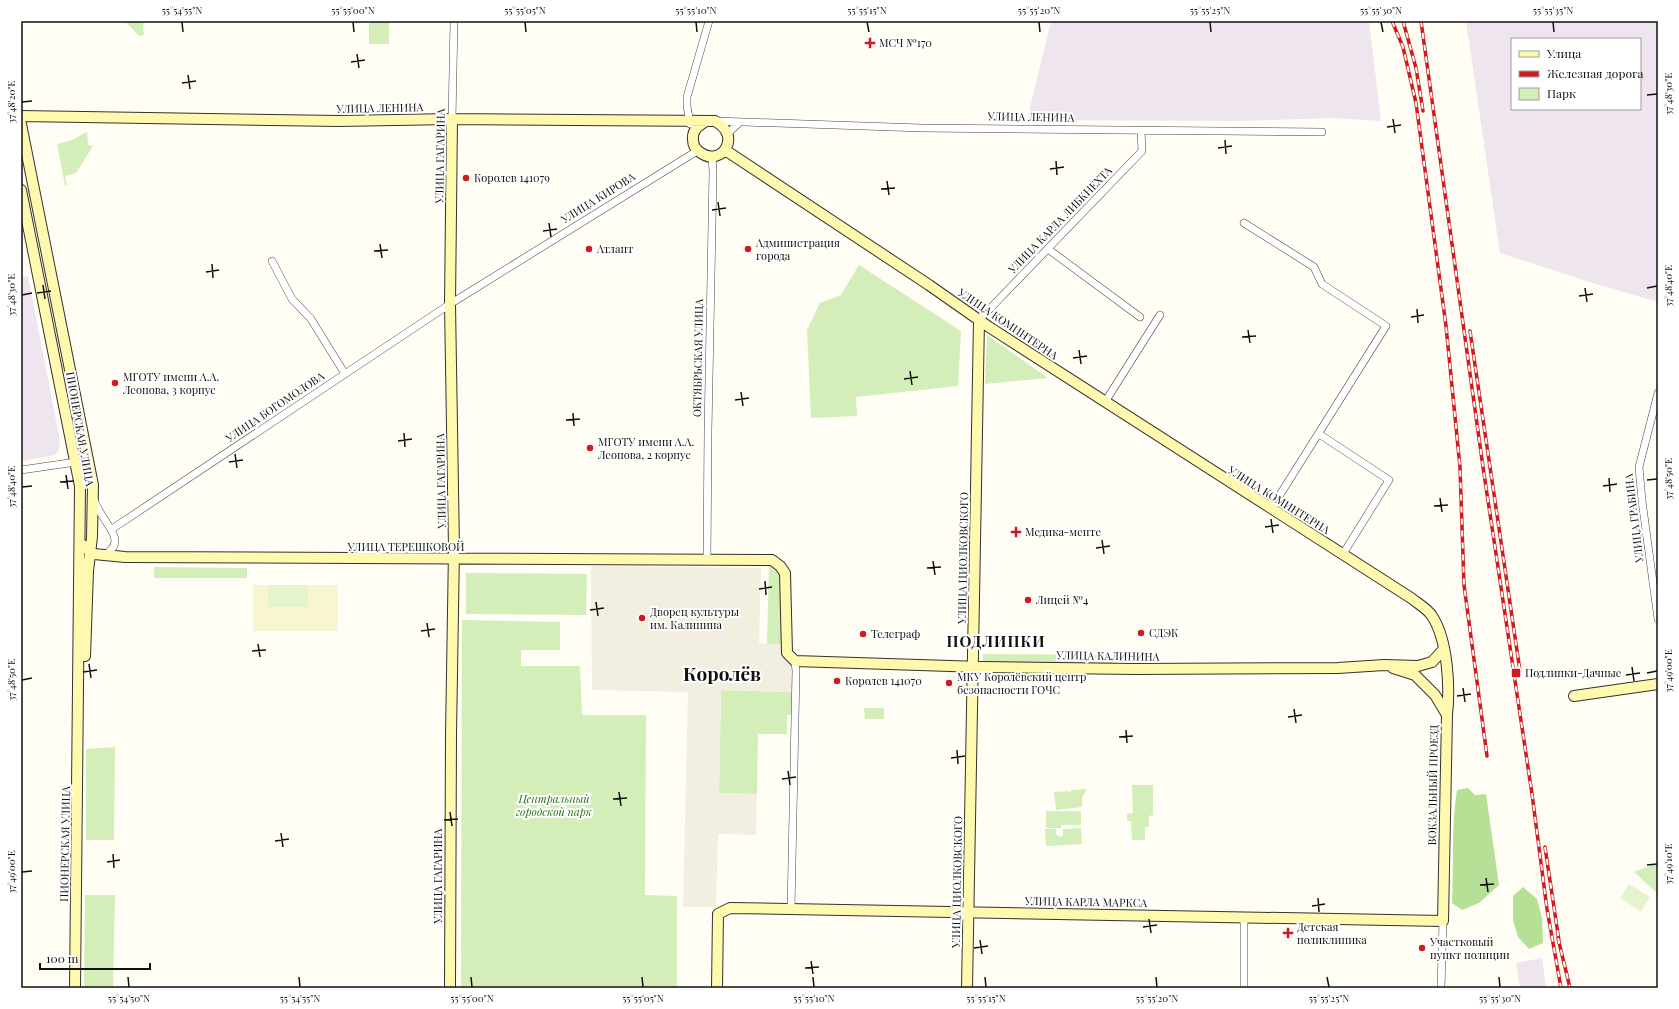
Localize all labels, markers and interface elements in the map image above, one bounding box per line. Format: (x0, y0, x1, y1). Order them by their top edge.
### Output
text: 55°54'55"N (162, 3, 202, 17)
text: 55°55'00"N (331, 3, 375, 17)
text: 55°55'05"N (504, 3, 546, 17)
text: 55°55'10"N (675, 3, 717, 17)
text: 55°55'15"N (847, 3, 887, 17)
text: 55°55'20"N (1018, 3, 1060, 17)
text: 55°55'25"N (1190, 3, 1230, 17)
text: 55°55'30"N (1360, 3, 1402, 17)
text: 55°55'35"N (1533, 3, 1573, 17)
place label: МСЧ №170 (879, 35, 932, 50)
marker: МСЧ №170 (864, 37, 876, 49)
legend (1511, 38, 1641, 110)
text: Улица (1546, 45, 1581, 61)
text: Железная дорога (1547, 65, 1644, 81)
text: 37°48'30"E (1661, 73, 1675, 115)
text: 37°48'20"E (4, 81, 18, 123)
text: Парк (1547, 85, 1576, 101)
street label: УЛИЦА ЛЕНИНА (335, 99, 424, 116)
street label: УЛИЦА ГАГАРИНА (431, 108, 448, 205)
street label: УЛИЦА ЛЕНИНА (986, 108, 1075, 125)
street label: УЛИЦА КАРЛА ЛИБКНЕХТА (1004, 163, 1115, 277)
street label: УЛИЦА КИРОВА (557, 169, 638, 227)
place label: Королев 141079 (474, 170, 550, 185)
marker: Королев 141079 (461, 173, 471, 183)
place label: Администрация города (755, 235, 840, 263)
place label: Атлант (596, 241, 633, 256)
marker: Атлант (584, 244, 594, 254)
marker: Администрация города (743, 244, 753, 254)
text: 37°48'40"E (1661, 265, 1675, 307)
text: 37°48'30"E (4, 274, 18, 316)
street label: УЛИЦА КОМИНТЕРНА (955, 284, 1061, 363)
street label: ОКТЯБРЬСКАЯ УЛИЦА (689, 299, 706, 417)
street label: УЛИЦА БОГОМОЛОВА (222, 368, 327, 446)
place label: МГОТУ имени А.А. Леонова, 3 корпус (122, 369, 219, 397)
street label: ПИОНЕРСКАЯ УЛИЦА (63, 370, 98, 487)
marker: МГОТУ имени А.А. Леонова, 3 корпус (110, 378, 120, 388)
street label: УЛИЦА ГАГАРИНА (432, 433, 449, 530)
place label: МГОТУ имени А.А. Леонова, 2 корпус (597, 434, 694, 462)
marker: МГОТУ имени А.А. Леонова, 2 корпус (585, 443, 595, 453)
text: 37°48'50"E (1661, 458, 1675, 500)
street label: УЛИЦА КОМИНТЕРНА (1225, 462, 1333, 537)
text: 37°48'40"E (4, 466, 18, 508)
street label: УЛИЦА ГРАБИНА (1621, 473, 1647, 564)
street label: УЛИЦА ЦИОЛКОВСКОГО (954, 492, 971, 625)
place label: Медика-менте (1025, 524, 1102, 539)
marker: Медика-менте (1010, 526, 1022, 538)
street label: УЛИЦА ТЕРЕШКОВОЙ (347, 539, 465, 554)
place label: Лицей №4 (1035, 592, 1089, 607)
marker: Лицей №4 (1023, 595, 1033, 605)
place label: Дворец культуры им. Калинина (650, 604, 740, 632)
marker: Дворец культуры им. Калинина (637, 613, 647, 623)
place label: СДЭК (1149, 625, 1179, 640)
place label: Телеграф (871, 626, 920, 641)
marker: СДЭК (1136, 628, 1146, 638)
marker: Телеграф (858, 629, 868, 639)
district label: ПОДЛИПКИ (947, 631, 1046, 651)
street label: УЛИЦА КАЛИНИНА (1055, 647, 1160, 664)
text: 37°49'00"E (1661, 649, 1675, 693)
text: 37°48'50"E (4, 659, 18, 701)
district label: Королёв (683, 660, 761, 686)
place label: Подлипки-Дачные (1525, 665, 1622, 680)
marker: Подлипки-Дачные (1510, 667, 1522, 679)
place label: МКУ Королёвский центр безопасности ГОЧС (957, 669, 1086, 697)
place label: Королев 141070 (845, 673, 922, 688)
marker: Королев 141070 (832, 676, 842, 686)
marker: МКУ Королёвский центр безопасности ГОЧС (944, 678, 954, 688)
street label: ВОКЗАЛЬНЫЙ ПРОЕЗД (1424, 724, 1441, 845)
street label: ПИОНЕРСКАЯ УЛИЦА (56, 786, 73, 902)
park label: Центральный городской парк (515, 791, 592, 819)
street label: УЛИЦА ЦИОЛКОВСКОГО (948, 816, 965, 949)
street label: УЛИЦА ГАГАРИНА (430, 828, 445, 925)
text: 37°49'10"E (1661, 843, 1675, 885)
text: 37°49'00"E (4, 850, 18, 894)
street label: УЛИЦА КАРЛА МАРКСА (1024, 893, 1147, 910)
place label: Детская поликлиника (1297, 919, 1367, 947)
marker: Детская поликлиника (1282, 927, 1294, 939)
place label: Участковый пункт полиции (1429, 934, 1510, 962)
marker: Участковый пункт полиции (1417, 943, 1427, 953)
scale bar (40, 945, 150, 971)
text: 100 m (46, 950, 79, 966)
text: 55°54'50"N (108, 991, 150, 1005)
text: 55°54'55"N (280, 991, 320, 1005)
text: 55°55'00"N (450, 991, 494, 1005)
text: 55°55'05"N (622, 991, 664, 1005)
text: 55°55'10"N (793, 991, 835, 1005)
text: 55°55'15"N (966, 991, 1006, 1005)
text: 55°55'20"N (1136, 991, 1178, 1005)
text: 55°55'25"N (1309, 991, 1349, 1005)
text: 55°55'30"N (1479, 991, 1521, 1005)

